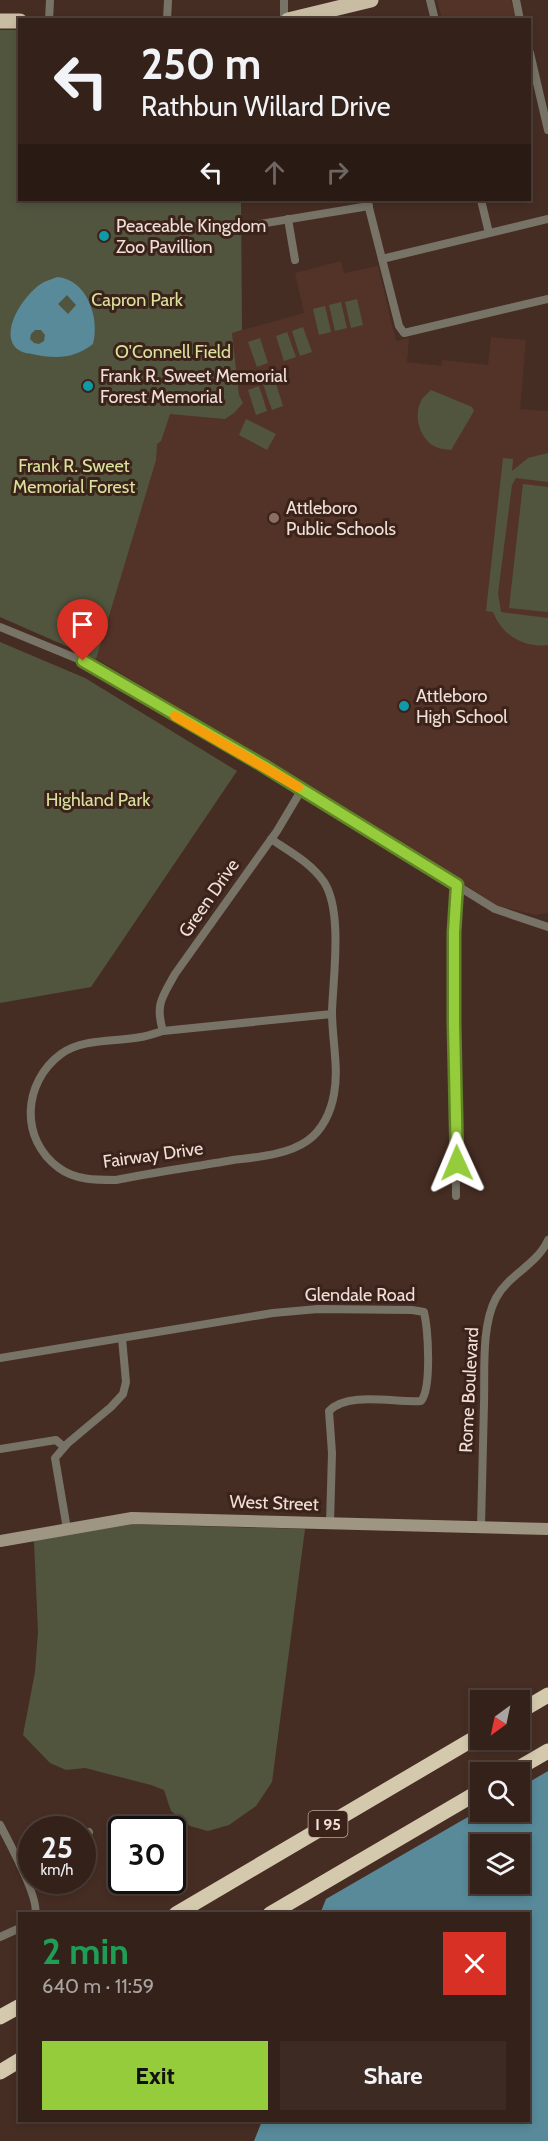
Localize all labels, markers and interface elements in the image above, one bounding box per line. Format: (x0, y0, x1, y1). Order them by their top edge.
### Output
text: 250 m (141, 38, 261, 90)
icon: left (42, 42, 120, 120)
text: Rathbun Willard Drive (141, 90, 391, 123)
icon: left (195, 156, 228, 189)
icon: ahead (258, 156, 291, 189)
icon: right (321, 156, 354, 189)
place label: Peaceable Kingdom Zoo Pavillion (116, 215, 266, 258)
marker: Peaceable Kingdom Zoo Pavillion (97, 229, 111, 243)
park label: Capron Park (91, 289, 184, 311)
park label: O'Connell Field (115, 341, 231, 363)
place label: Frank R. Sweet Memorial Forest Memorial (100, 365, 288, 408)
marker: Frank R. Sweet Memorial Forest Memorial (81, 379, 95, 393)
park label: Frank R. Sweet Memorial Forest (13, 455, 135, 498)
place label: Attleboro Public Schools (286, 497, 396, 540)
marker: Attleboro Public Schools (267, 511, 281, 525)
pin (57, 599, 108, 661)
icon: arrive (66, 608, 99, 641)
place label: Attleboro High School (416, 685, 508, 728)
marker: Attleboro High School (397, 699, 411, 713)
park label: Highland Park (46, 789, 151, 811)
street label: Green Drive (174, 855, 244, 941)
position arrow (425, 1131, 489, 1195)
street label: Fairway Drive (101, 1137, 205, 1173)
street label: Glendale Road (305, 1284, 415, 1306)
street label: Rome Boulevard (455, 1327, 483, 1453)
street label: West Street (229, 1490, 319, 1516)
north arrow (470, 1690, 530, 1750)
map controls (470, 1690, 530, 1894)
button: search (470, 1762, 530, 1822)
road number: I 95 (308, 1811, 348, 1837)
speed limit sign: 30 (108, 1816, 186, 1894)
text: 25 (41, 1829, 73, 1866)
button: layers (470, 1834, 530, 1894)
text: km/h (41, 1861, 73, 1879)
text: 2 min (42, 1929, 129, 1973)
button: close (443, 1932, 506, 1995)
text: 640 m · 11:59 (42, 1974, 154, 1998)
button: Exit (42, 2041, 268, 2110)
button: Share (280, 2041, 506, 2110)

